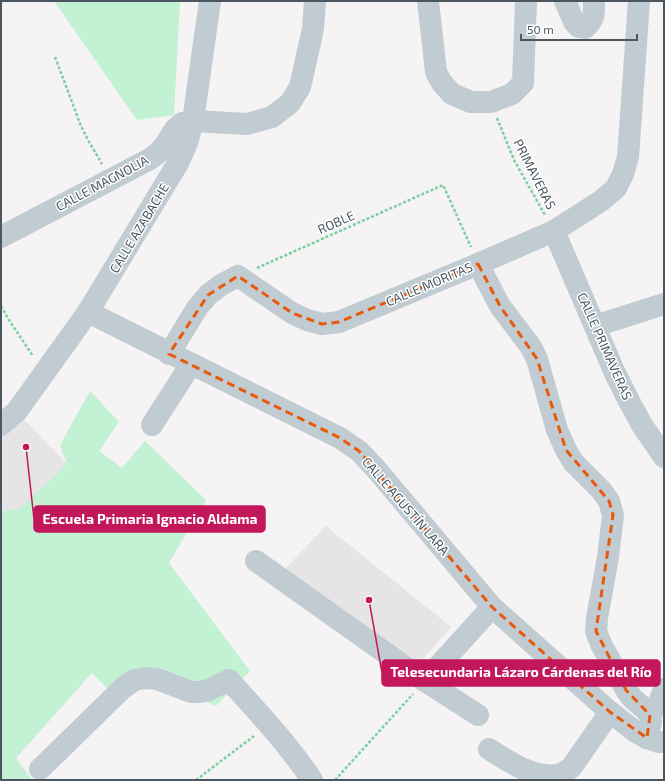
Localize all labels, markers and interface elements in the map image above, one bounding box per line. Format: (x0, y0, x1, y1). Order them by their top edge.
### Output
scale bar (521, 16, 637, 42)
text: 50 m (527, 22, 554, 36)
street label: PRIMAVERAS (510, 136, 560, 212)
street label: CALLE MAGNOLIA (53, 152, 151, 214)
street label: CALLE AZABACHE (106, 180, 172, 276)
street label: ROBLE (315, 207, 357, 237)
street label: CALLE MORITAS (383, 259, 475, 309)
street label: CALLE PRIMAVERAS (574, 290, 636, 402)
street label: CALLE AGUSTÍN LARA (359, 453, 454, 558)
callout: Escuela Primaria Ignacio Aldama (34, 506, 265, 532)
text: Escuela Primaria Ignacio Aldama (42, 510, 258, 527)
callout: Telesecundaria Lázaro Cárdenas del Río (382, 660, 660, 686)
text: Telesecundaria Lázaro Cárdenas del Río (390, 663, 652, 680)

